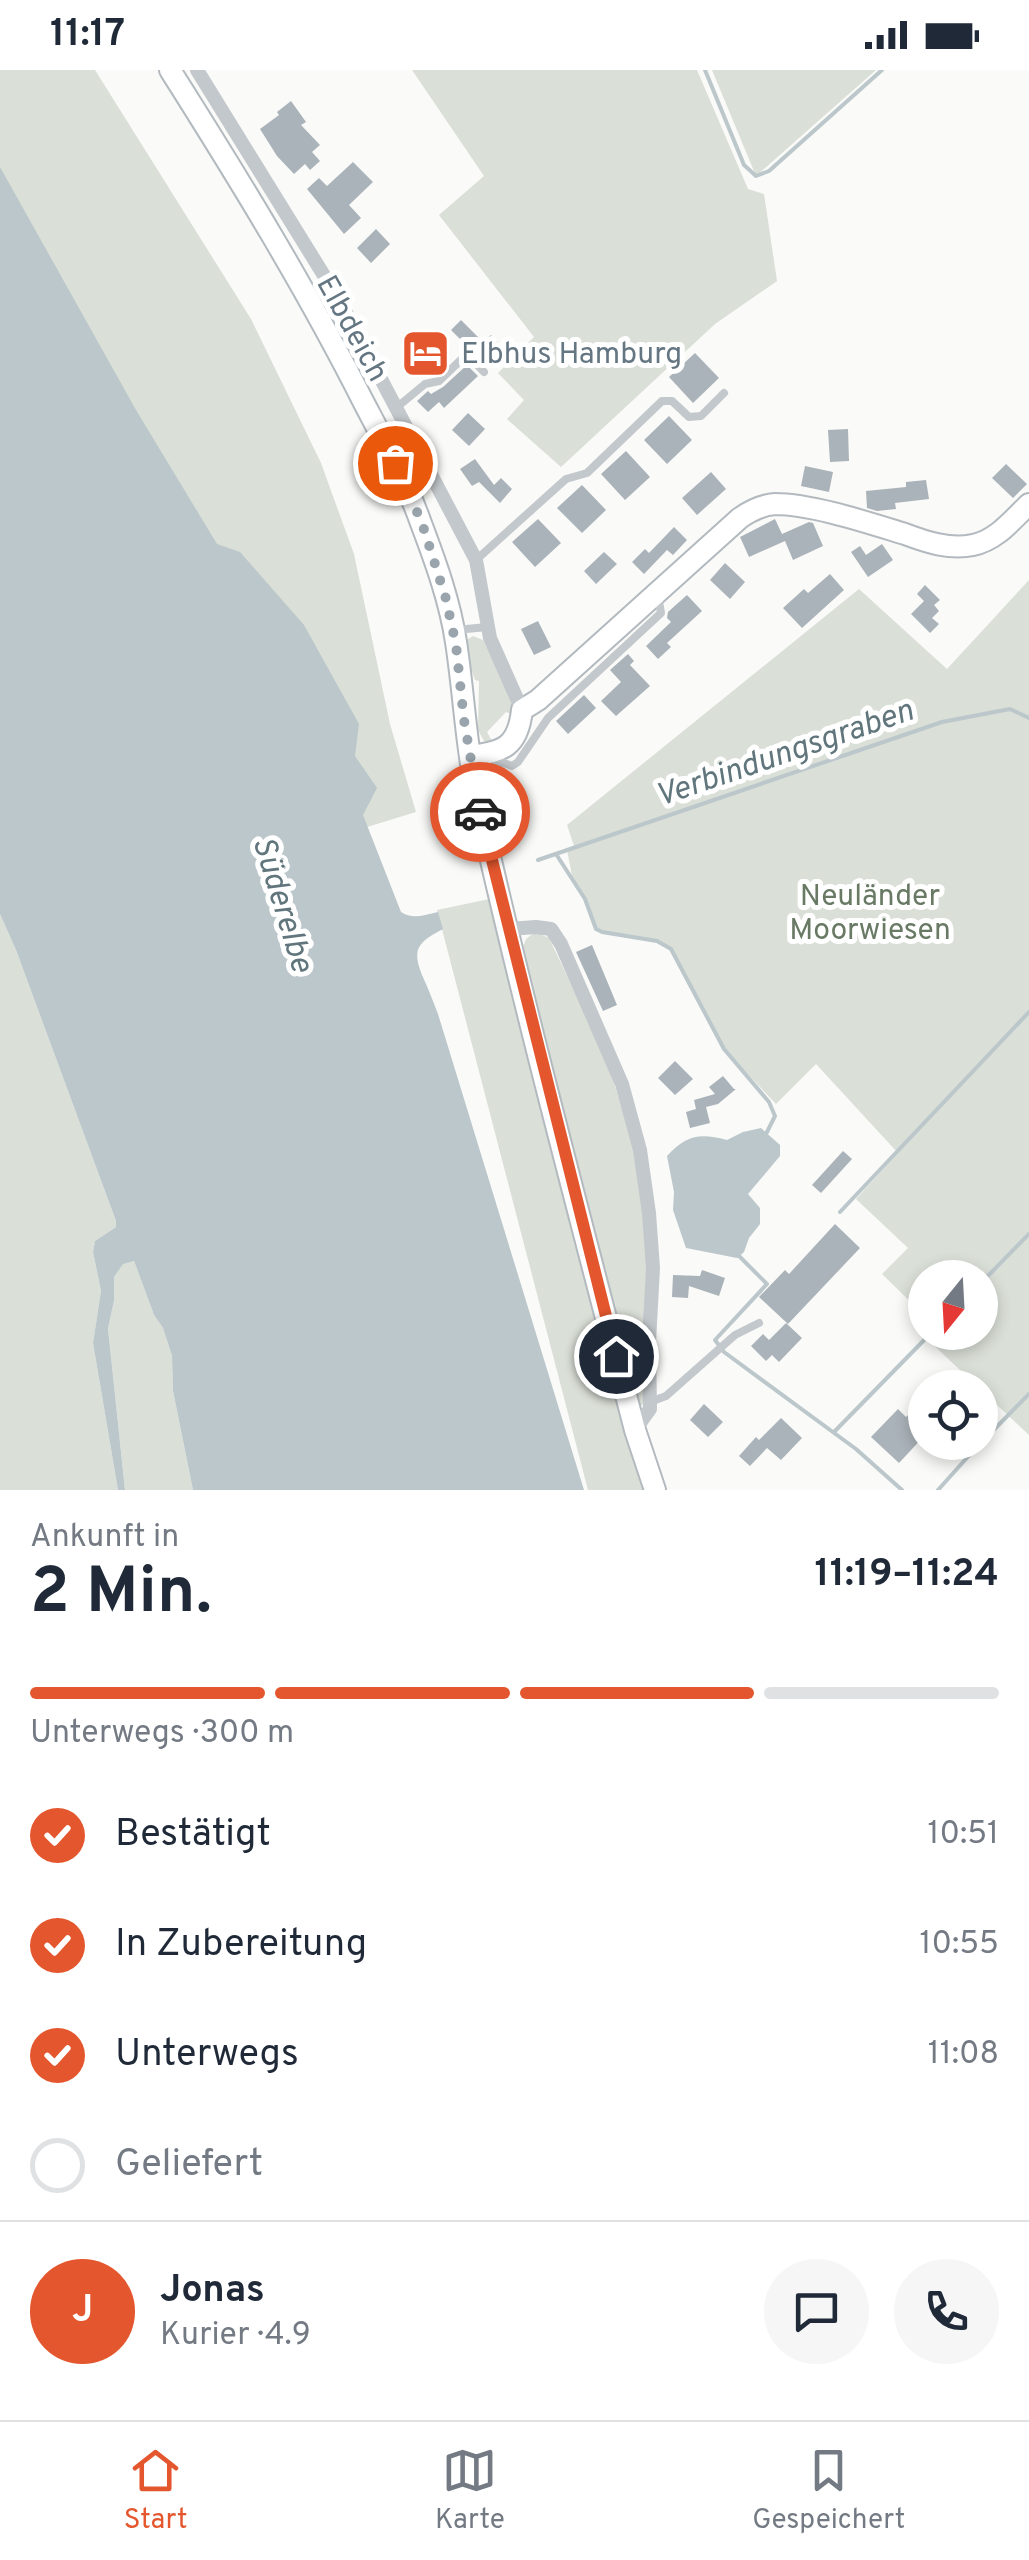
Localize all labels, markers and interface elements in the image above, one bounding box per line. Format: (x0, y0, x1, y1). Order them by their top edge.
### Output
text: 11:17 (50, 11, 125, 60)
street label: Elbdeich (307, 270, 395, 389)
hotel icon: Elbhus Hamburg (400, 327, 452, 379)
place label: Elbhus Hamburg (461, 337, 682, 374)
pin (353, 421, 438, 506)
icon: bag (368, 436, 423, 491)
water label: Verbindungsgraben (651, 692, 920, 818)
courier (430, 762, 530, 862)
icon: car (453, 785, 508, 840)
water label: Süderelbe (242, 832, 321, 978)
park label: Neuländer Moorwiesen (789, 879, 951, 950)
north arrow (908, 1260, 998, 1350)
map controls (908, 1260, 998, 1460)
pin (574, 1314, 659, 1399)
icon: home (589, 1329, 644, 1384)
button: locate (908, 1370, 998, 1460)
text: Ankunft in (30, 1518, 179, 1558)
text: 11:19–11:24 (814, 1551, 999, 1600)
text: 2 Min. (30, 1554, 212, 1636)
text: Unterwegs · 300 m (30, 1714, 294, 1754)
icon: check (30, 1808, 85, 1863)
text: Bestätigt (115, 1811, 271, 1860)
text: 10:51 (928, 1815, 999, 1855)
icon: check (30, 1918, 85, 1973)
text: In Zubereitung (115, 1921, 367, 1970)
text: 10:55 (920, 1925, 999, 1965)
icon: check (30, 2028, 85, 2083)
text: Unterwegs (115, 2031, 299, 2080)
text: 11:08 (928, 2035, 999, 2075)
text: Geliefert (115, 2141, 263, 2190)
button: chat (764, 2259, 869, 2364)
button: phone (894, 2259, 999, 2364)
text: Jonas (160, 2267, 265, 2316)
text: J (72, 2287, 93, 2336)
text: Kurier · 4.9 (160, 2316, 311, 2356)
tab: Start (124, 2443, 188, 2539)
tab: Karte (435, 2443, 505, 2539)
tab: Gespeichert (752, 2443, 905, 2539)

